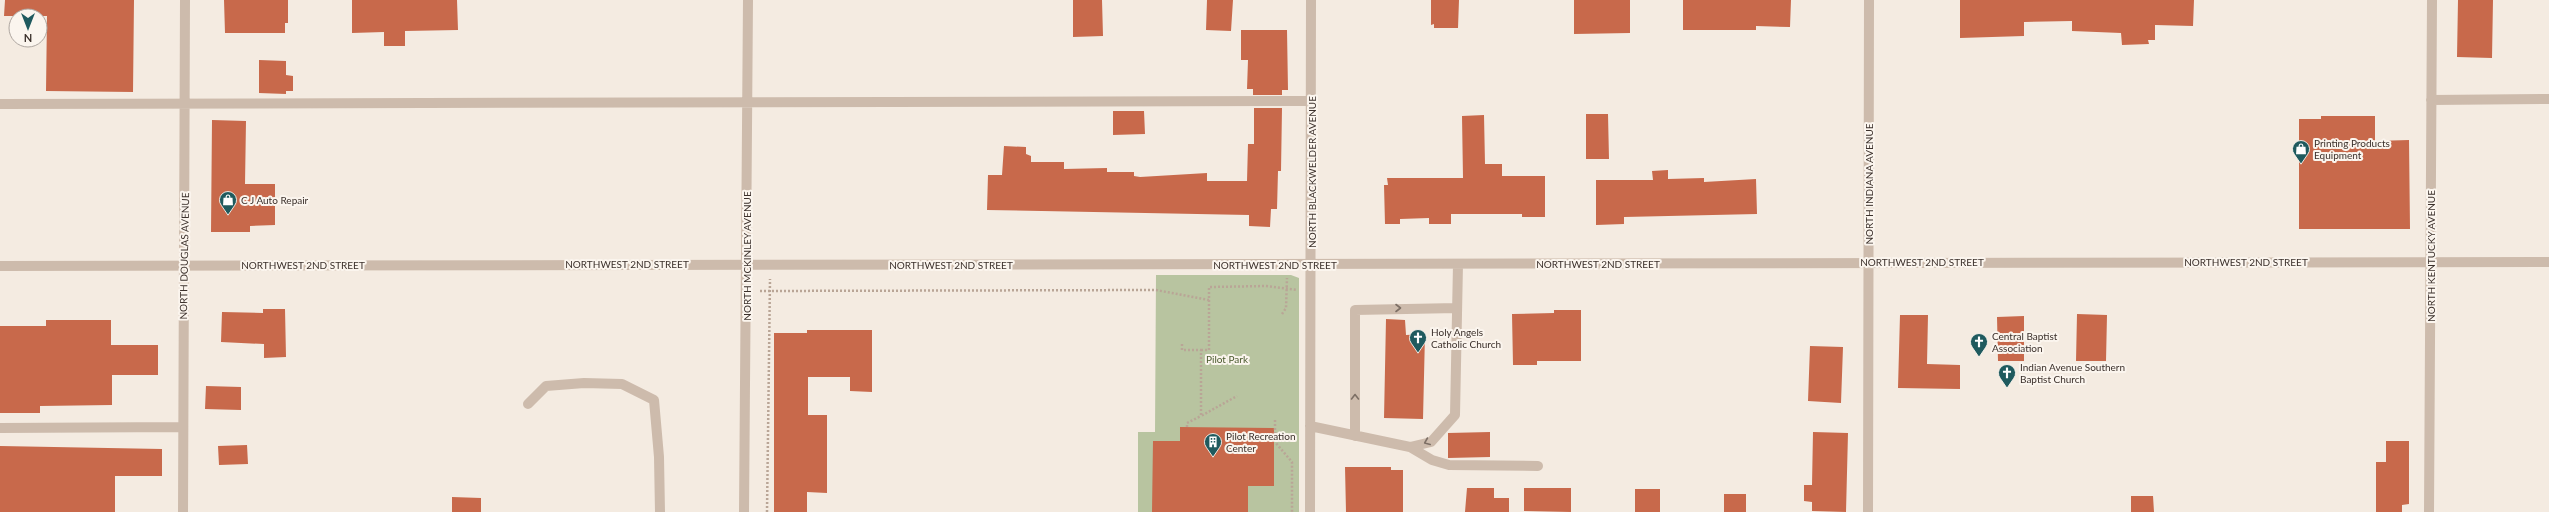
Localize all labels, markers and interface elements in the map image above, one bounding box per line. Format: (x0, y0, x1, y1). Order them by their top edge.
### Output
north arrow (8, 8, 48, 48)
text: N (24, 32, 32, 45)
street label: NORTH BLACKWELDER AVENUE (1306, 96, 1318, 248)
street label: NORTH INDIANA AVENUE (1863, 123, 1875, 245)
place label: Printing Products Equipment (2314, 137, 2390, 161)
shop icon: Printing Products Equipment (2291, 139, 2311, 164)
shop icon: C J Auto Repair (218, 190, 238, 215)
street label: NORTH KENTUCKY AVENUE (2425, 190, 2437, 322)
street label: NORTH MCKINLEY AVENUE (741, 191, 753, 321)
street label: NORTH DOUGLAS AVENUE (177, 192, 191, 320)
place label: C J Auto Repair (241, 194, 309, 206)
street label: NORTHWEST 2ND STREET (1860, 256, 1984, 268)
street label: NORTHWEST 2ND STREET (2184, 256, 2308, 268)
street label: NORTHWEST 2ND STREET (565, 258, 689, 270)
street label: NORTHWEST 2ND STREET (1536, 258, 1660, 270)
street label: NORTHWEST 2ND STREET (241, 259, 365, 271)
street label: NORTHWEST 2ND STREET (889, 259, 1013, 271)
street label: NORTHWEST 2ND STREET (1213, 259, 1337, 271)
one-way arrow (1395, 304, 1401, 312)
place label: Holy Angels Catholic Church (1431, 326, 1501, 350)
church icon: Holy Angels Catholic Church (1408, 328, 1428, 353)
place label: Central Baptist Association (1992, 330, 2058, 354)
church icon: Central Baptist Association (1969, 332, 1989, 357)
park label: Pilot Park (1206, 353, 1249, 365)
place label: Indian Avenue Southern Baptist Church (2020, 361, 2125, 385)
church icon: Indian Avenue Southern Baptist Church (1997, 363, 2017, 388)
one-way arrow (1351, 394, 1359, 400)
place label: Pilot Recreation Center (1226, 430, 1296, 454)
building icon: Pilot Recreation Center (1203, 432, 1223, 457)
one-way arrow (1424, 437, 1431, 445)

